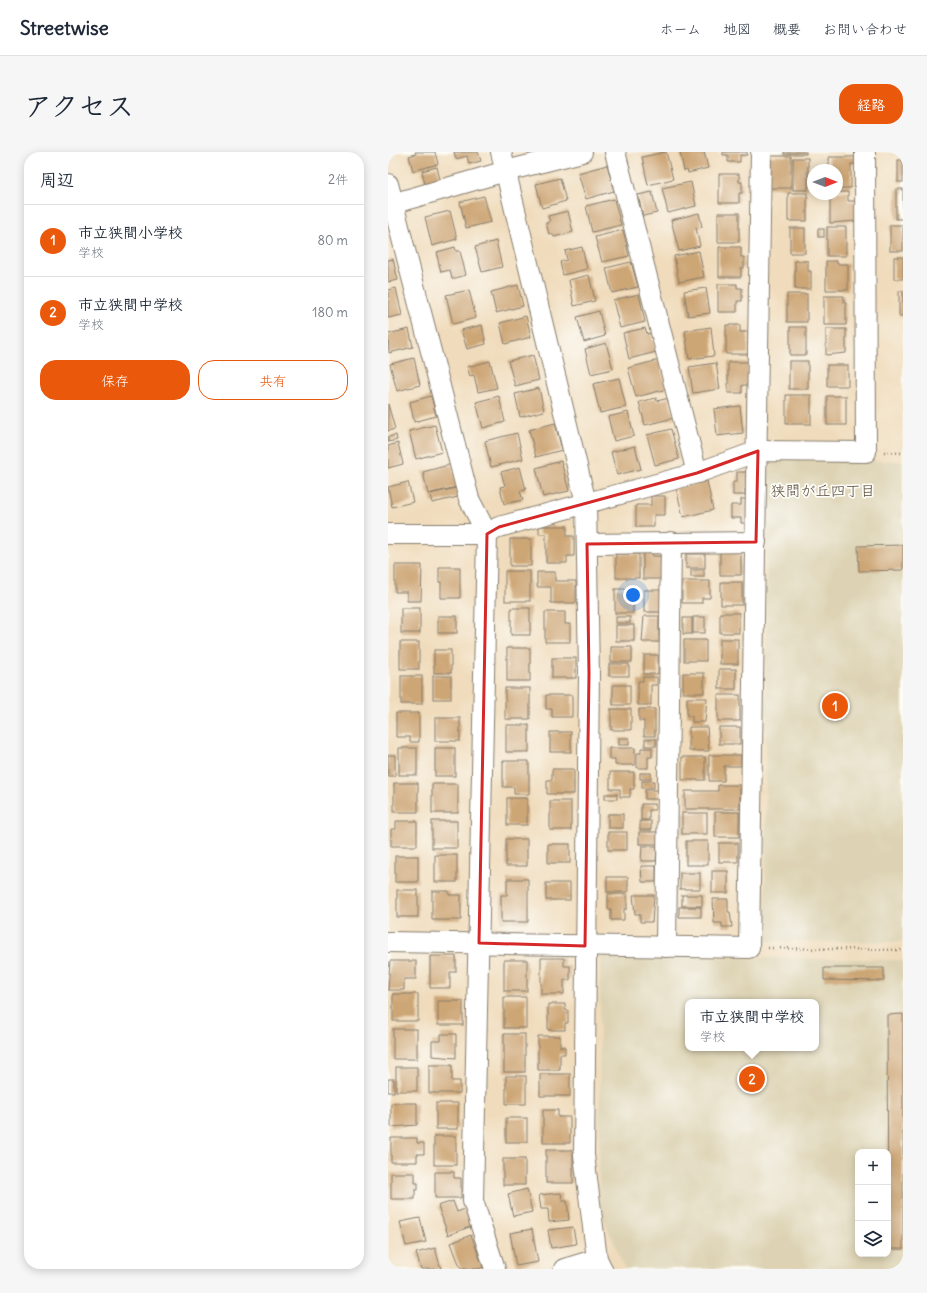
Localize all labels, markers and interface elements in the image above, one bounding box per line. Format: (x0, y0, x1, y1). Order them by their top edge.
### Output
text: Streetwise (20, 16, 109, 40)
text: ホーム (660, 20, 701, 38)
text: 地図 (723, 20, 751, 38)
text: 概要 (773, 20, 801, 38)
text: お問い合わせ (823, 20, 907, 38)
button: 経路 (839, 84, 903, 124)
text: アクセス (24, 88, 134, 124)
north arrow (807, 164, 843, 200)
text: 周辺 (40, 169, 74, 191)
text: 2件 (328, 171, 348, 188)
text: 市立狭間小学校 (78, 223, 183, 242)
text: 1 (50, 232, 56, 249)
text: 80 m (317, 232, 348, 249)
text: 学校 (78, 244, 104, 261)
text: 市立狭間中学校 (78, 295, 183, 314)
text: 2 (49, 304, 57, 321)
text: 180 m (312, 304, 348, 321)
text: 学校 (78, 316, 104, 333)
button: 保存 (40, 360, 190, 400)
button: 共有 (198, 360, 348, 400)
district label: 狭間が丘四丁目 (770, 481, 876, 500)
your location (623, 585, 643, 605)
pin: 1 (822, 691, 848, 721)
popup (685, 999, 819, 1051)
text: 市立狭間中学校 (699, 1007, 805, 1026)
text: 学校 (699, 1028, 726, 1045)
pin: 2 (739, 1064, 765, 1094)
map controls (855, 1149, 891, 1257)
button: + (855, 1149, 891, 1185)
button: − (855, 1185, 891, 1221)
button: layers (855, 1221, 891, 1257)

